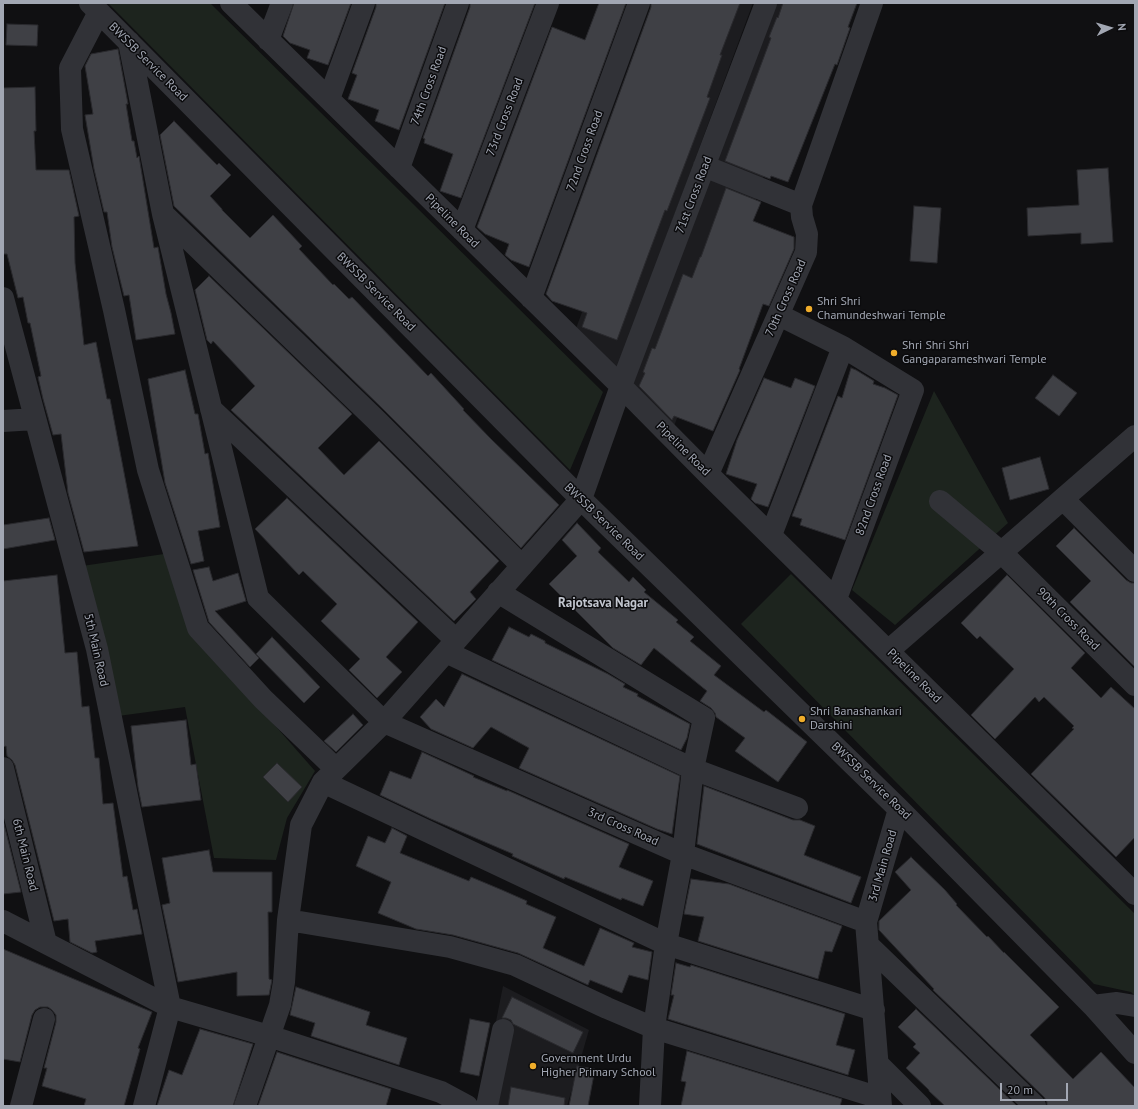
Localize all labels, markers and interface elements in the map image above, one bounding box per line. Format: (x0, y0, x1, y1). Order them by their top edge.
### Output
north arrow (1090, 8, 1130, 48)
street label: BWSSB Service Road (106, 20, 190, 104)
text: N (1115, 23, 1129, 31)
street label: 74th Cross Road (408, 45, 450, 127)
street label: 73rd Cross Road (483, 76, 527, 158)
street label: 72nd Cross Road (564, 109, 606, 193)
street label: 71st Cross Road (673, 154, 715, 236)
street label: Pipeline Road (422, 191, 482, 251)
street label: BWSSB Service Road (334, 250, 418, 334)
street label: 70th Cross Road (763, 257, 809, 339)
place label: Shri Shri Chamundeshwari Temple (817, 295, 946, 323)
marker: Shri Shri Chamundeshwari Temple (804, 304, 814, 314)
place label: Shri Shri Shri Gangaparameshwari Temple (902, 339, 1047, 367)
marker: Shri Shri Shri Gangaparameshwari Temple (889, 348, 899, 358)
street label: Pipeline Road (653, 419, 713, 479)
street label: 82nd Cross Road (853, 453, 895, 537)
street label: BWSSB Service Road (561, 480, 647, 564)
street label: 90th Cross Road (1034, 585, 1102, 653)
district label: Rajotsava Nagar (558, 595, 648, 611)
street label: 5th Main Road (81, 612, 111, 688)
street label: Pipeline Road (884, 646, 944, 706)
place label: Shri Banashankari Darshini (810, 705, 902, 733)
marker: Shri Banashankari Darshini (797, 714, 807, 724)
street label: BWSSB Service Road (828, 739, 914, 823)
street label: 3rd Cross Road (585, 805, 661, 849)
street label: 6th Main Road (9, 817, 41, 893)
street label: 3rd Main Road (866, 828, 900, 904)
place label: Government Urdu Higher Primary School (541, 1052, 656, 1080)
marker: Government Urdu Higher Primary School (528, 1061, 538, 1071)
scale bar (1002, 1075, 1070, 1101)
text: 20 m (1007, 1082, 1033, 1097)

